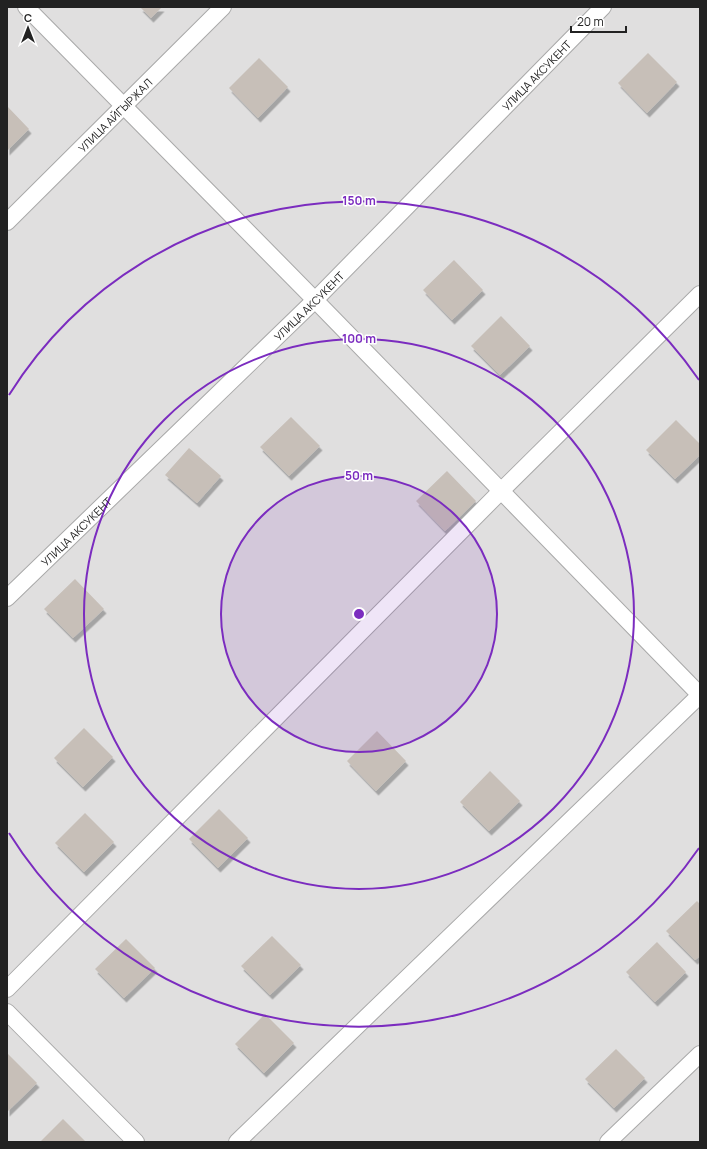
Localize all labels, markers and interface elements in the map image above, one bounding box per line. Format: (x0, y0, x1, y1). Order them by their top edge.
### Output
north arrow (8, 8, 48, 48)
scale bar (571, 8, 626, 34)
text: С (24, 10, 32, 25)
text: 20 m (577, 13, 604, 30)
street label: УЛИЦА АКСУКЕНТ (498, 36, 574, 113)
street label: УЛИЦА АЙГЫРЖАЛ (74, 75, 155, 155)
text: 150 m (342, 192, 376, 209)
street label: УЛИЦА АКСУКЕНТ (270, 267, 347, 344)
text: 100 m (342, 330, 376, 347)
text: 50 m (345, 467, 373, 484)
street label: УЛИЦА АКСУКЕНТ (37, 493, 115, 569)
centre of rings (352, 607, 366, 621)

